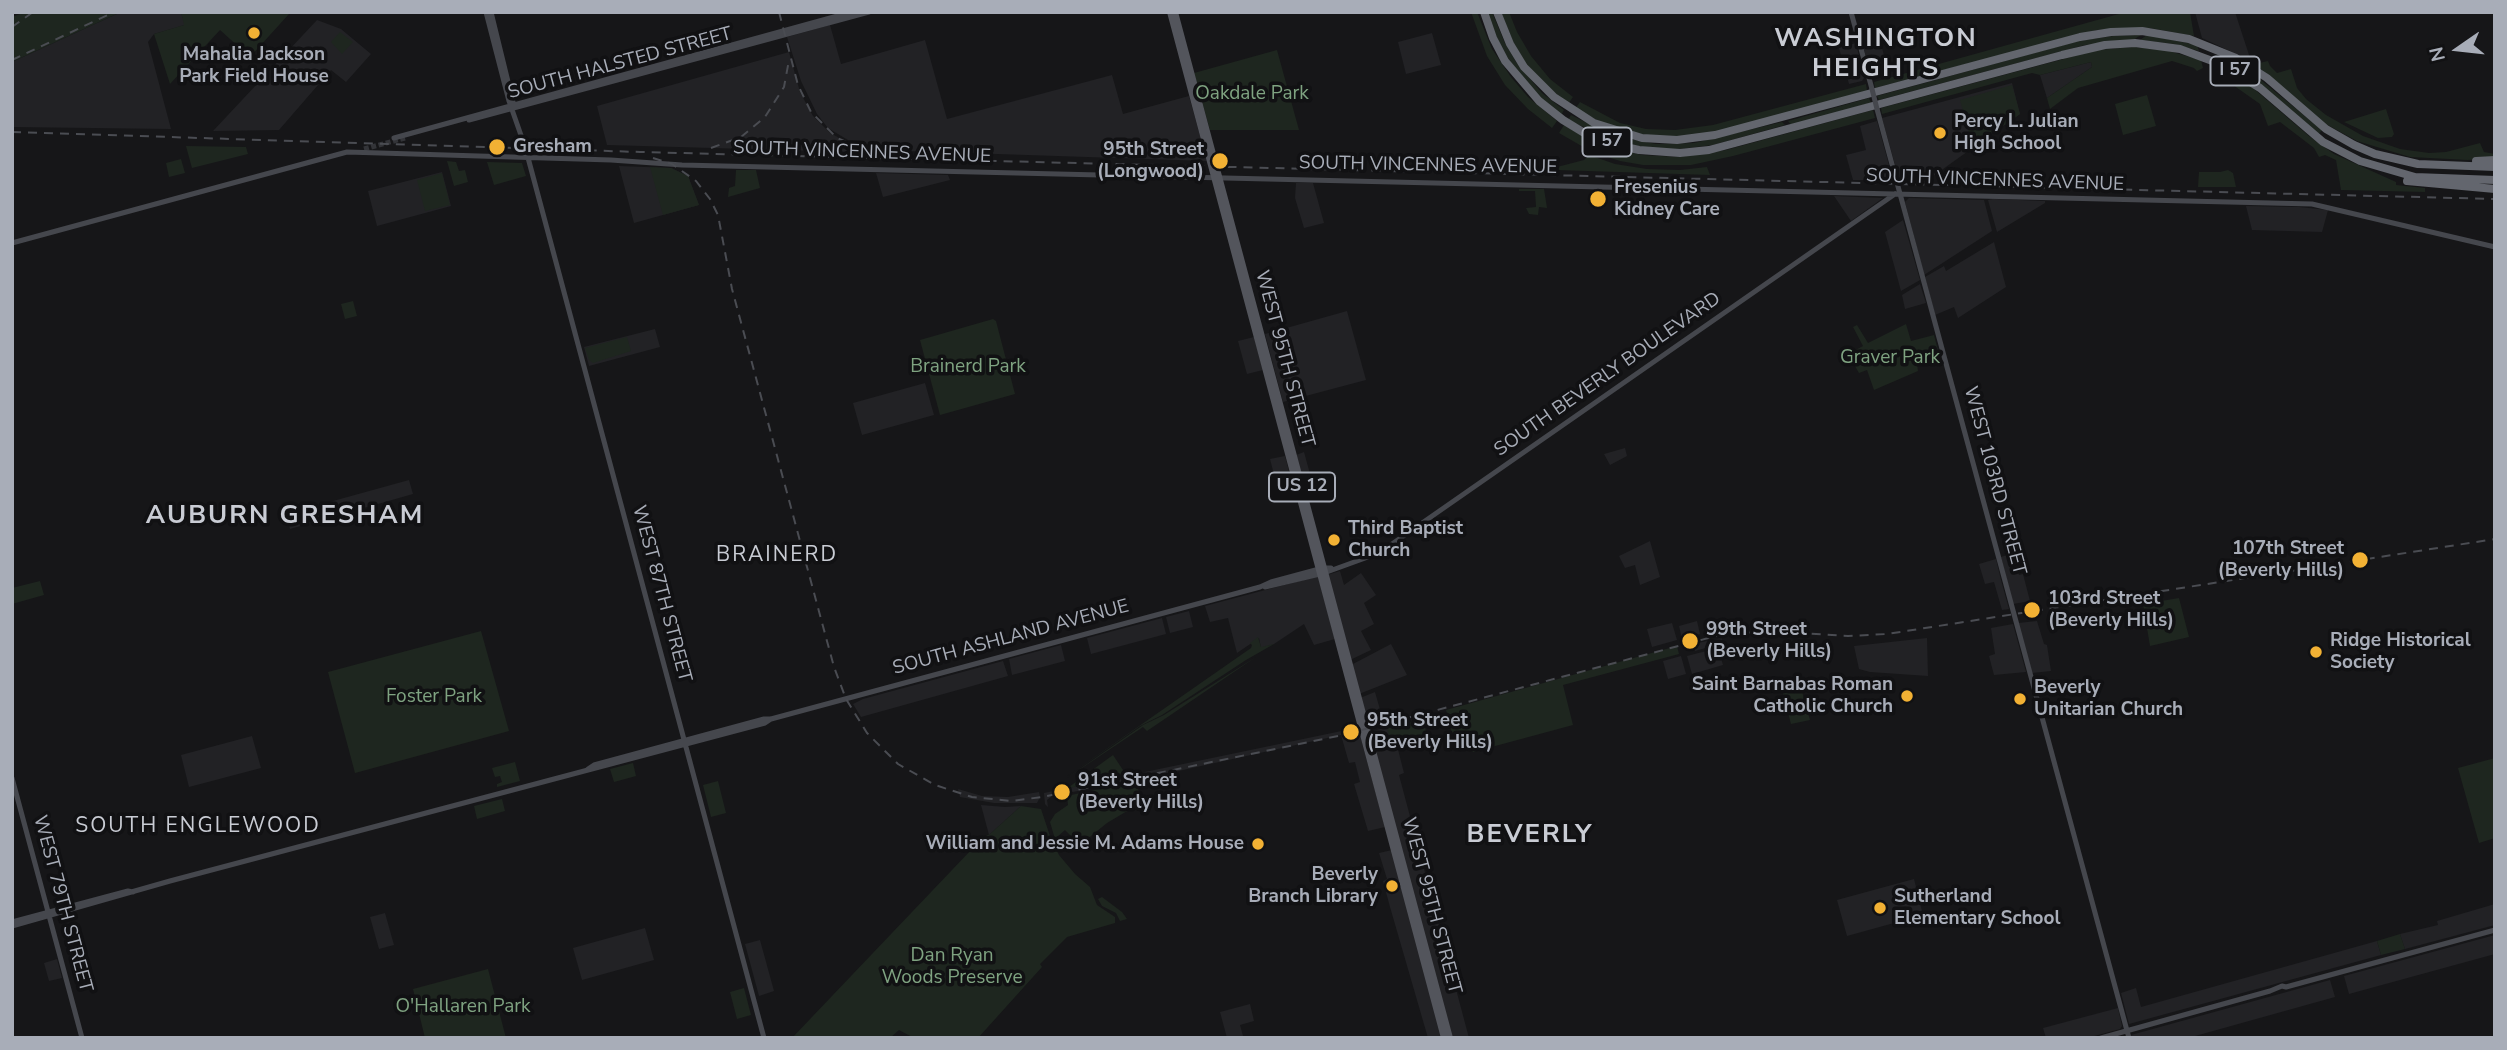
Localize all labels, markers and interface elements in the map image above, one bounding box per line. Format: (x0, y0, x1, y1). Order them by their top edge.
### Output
north arrow (2423, 14, 2493, 84)
street label: SOUTH HALSTED STREET (506, 23, 734, 105)
district label: WASHINGTON HEIGHTS (1776, 24, 1976, 86)
marker: Mahalia Jackson Park Field House (246, 25, 262, 41)
place label: Mahalia Jackson Park Field House (179, 44, 329, 88)
text: N (2423, 44, 2452, 64)
road number: I 57 (2210, 56, 2260, 86)
park label: Oakdale Park (1195, 83, 1309, 105)
place label: Percy L. Julian High School (1954, 111, 2079, 155)
marker: Percy L. Julian High School (1932, 125, 1948, 141)
road number: I 57 (1582, 127, 1632, 156)
place label: Gresham (513, 136, 592, 158)
marker: Gresham (487, 137, 507, 157)
street label: SOUTH VINCENNES AVENUE (733, 137, 991, 169)
place label: 95th Street (Longwood) (1097, 139, 1204, 183)
marker: 95th Street (Longwood) (1210, 151, 1230, 171)
street label: SOUTH VINCENNES AVENUE (1299, 152, 1557, 180)
street label: SOUTH VINCENNES AVENUE (1866, 165, 2124, 197)
place label: Fresenius Kidney Care (1614, 177, 1720, 221)
marker: Fresenius Kidney Care (1588, 189, 1608, 209)
street label: WEST 95TH STREET (1249, 268, 1319, 450)
street label: SOUTH BEVERLY BOULEVARD (1490, 288, 1726, 462)
park label: Graver Park (1840, 347, 1940, 369)
park label: Brainerd Park (910, 356, 1026, 378)
street label: WEST 103RD STREET (1958, 384, 2030, 578)
road number: US 12 (1269, 472, 1335, 502)
district label: AUBURN GRESHAM (148, 501, 422, 533)
street label: WEST 87TH STREET (626, 503, 696, 685)
place label: Third Baptist Church (1348, 518, 1463, 562)
marker: Third Baptist Church (1326, 532, 1342, 548)
place label: 107th Street (Beverly Hills) (2218, 538, 2344, 582)
district label: BRAINERD (717, 543, 837, 569)
marker: 107th Street (Beverly Hills) (2350, 550, 2370, 570)
place label: 103rd Street (Beverly Hills) (2048, 588, 2174, 632)
street label: SOUTH ASHLAND AVENUE (890, 595, 1132, 681)
marker: 103rd Street (Beverly Hills) (2022, 600, 2042, 620)
place label: 99th Street (Beverly Hills) (1706, 619, 1832, 663)
place label: Ridge Historical Society (2330, 630, 2471, 674)
marker: 99th Street (Beverly Hills) (1680, 631, 1700, 651)
marker: Ridge Historical Society (2308, 644, 2324, 660)
place label: Saint Barnabas Roman Catholic Church (1692, 674, 1893, 718)
place label: Beverly Unitarian Church (2034, 677, 2183, 721)
park label: Foster Park (386, 686, 482, 708)
marker: Saint Barnabas Roman Catholic Church (1899, 688, 1915, 704)
marker: Beverly Unitarian Church (2012, 691, 2028, 707)
place label: 95th Street (Beverly Hills) (1367, 710, 1493, 754)
marker: 95th Street (Beverly Hills) (1341, 722, 1361, 742)
place label: 91st Street (Beverly Hills) (1078, 770, 1204, 814)
marker: 91st Street (Beverly Hills) (1052, 782, 1072, 802)
street label: WEST 79TH STREET (27, 813, 97, 995)
district label: SOUTH ENGLEWOOD (77, 814, 319, 840)
street label: WEST 95TH STREET (1396, 815, 1466, 997)
district label: BEVERLY (1467, 820, 1593, 852)
place label: William and Jessie M. Adams House (926, 833, 1244, 855)
marker: William and Jessie M. Adams House (1250, 836, 1266, 852)
place label: Beverly Branch Library (1248, 864, 1378, 908)
marker: Beverly Branch Library (1384, 878, 1400, 894)
place label: Sutherland Elementary School (1894, 886, 2061, 930)
marker: Sutherland Elementary School (1872, 900, 1888, 916)
park label: Dan Ryan Woods Preserve (881, 945, 1023, 989)
park label: O'Hallaren Park (395, 996, 531, 1018)

